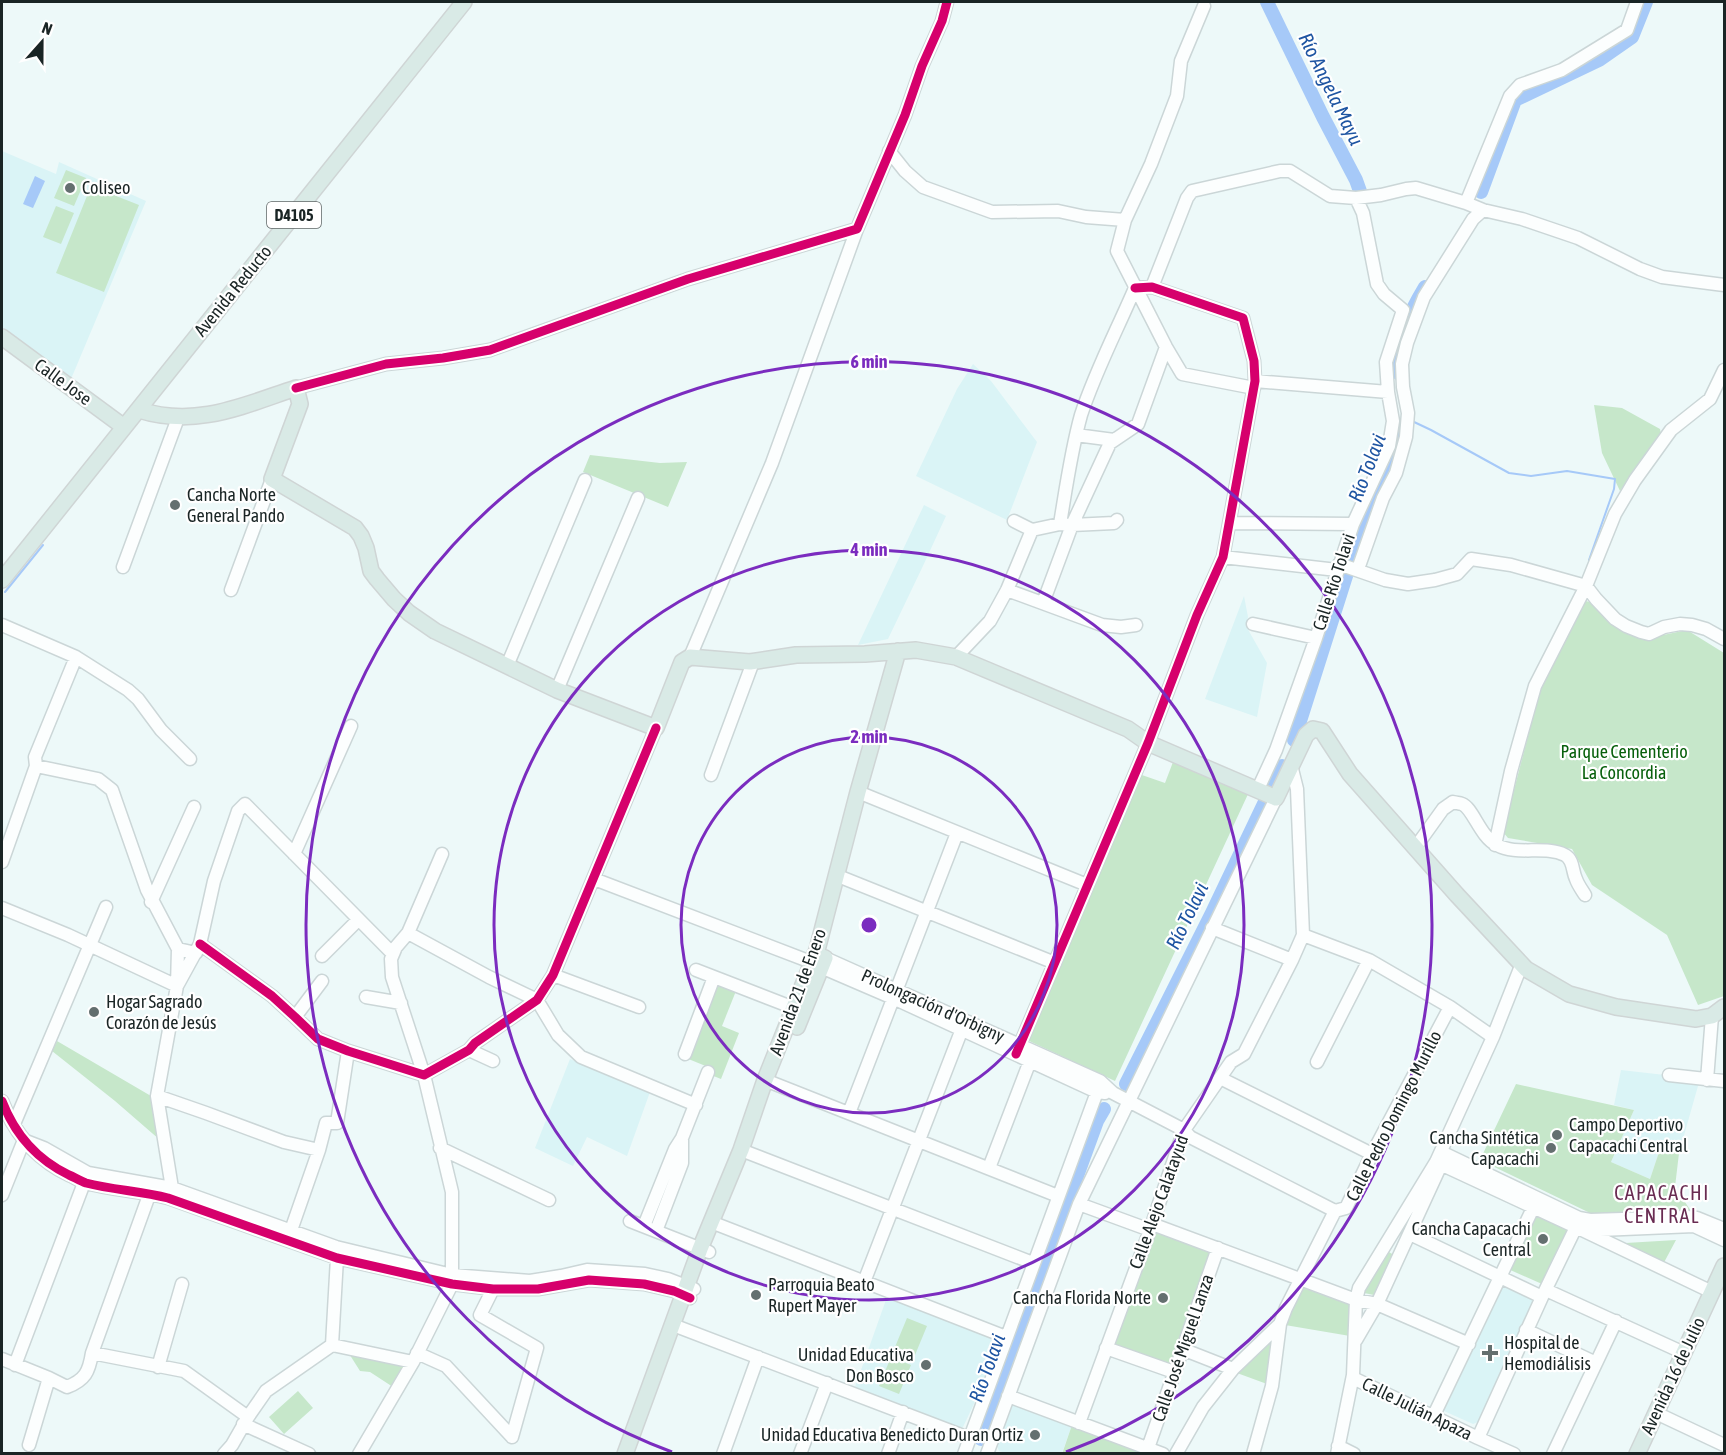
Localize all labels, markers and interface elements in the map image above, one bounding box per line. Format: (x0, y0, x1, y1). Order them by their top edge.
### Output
north arrow (12, 12, 72, 72)
text: N (40, 18, 55, 38)
water label: Río Angela Mayu (1294, 29, 1369, 149)
place label: Coliseo (82, 177, 130, 198)
marker: Coliseo (63, 181, 77, 195)
road number: D4105 (267, 202, 321, 228)
street label: Avenida Reducto (190, 241, 276, 340)
text: 6 min (851, 351, 888, 372)
street label: Calle Jose (31, 354, 96, 409)
water label: Río Tolavi (1343, 430, 1390, 505)
place label: Cancha Norte General Pando (187, 484, 285, 526)
marker: Cancha Norte General Pando (168, 498, 182, 512)
street label: Calle Río Tolavi (1308, 531, 1359, 633)
text: 4 min (850, 539, 888, 560)
text: 2 min (851, 726, 888, 747)
park label: Parque Cementerio La Concordia (1560, 741, 1688, 783)
water label: Río Tolavi (1161, 879, 1213, 953)
centre of rings (859, 915, 879, 935)
street label: Avenida 21 de Enero (765, 926, 830, 1058)
street label: Prolongación d'Orbigny (858, 965, 1008, 1047)
place label: Hogar Sagrado Corazón de Jesús (106, 991, 216, 1033)
marker: Hogar Sagrado Corazón de Jesús (87, 1005, 101, 1019)
street label: Calle Pedro Domingo Murillo (1341, 1027, 1446, 1205)
place label: Campo Deportivo Capacachi Central (1569, 1114, 1688, 1156)
place label: Cancha Sintética Capacachi (1430, 1127, 1539, 1169)
marker: Campo Deportivo Capacachi Central (1550, 1128, 1564, 1142)
street label: Calle Alejo Calatayud (1125, 1132, 1192, 1272)
marker: Cancha Sintética Capacachi (1544, 1141, 1558, 1155)
district label: CAPACACHI CENTRAL (1614, 1181, 1710, 1227)
place label: Cancha Capacachi Central (1412, 1218, 1531, 1260)
marker: Cancha Capacachi Central (1536, 1232, 1550, 1246)
street label: Calle José Miguel Lanza (1147, 1271, 1218, 1424)
place label: Parroquia Beato Rupert Mayer (768, 1274, 875, 1316)
place label: Cancha Florida Norte (1013, 1287, 1151, 1308)
marker: Parroquia Beato Rupert Mayer (749, 1288, 763, 1302)
marker: Cancha Florida Norte (1156, 1291, 1170, 1305)
street label: Avenida 16 de Julio (1636, 1314, 1709, 1438)
water label: Río Tolavi (964, 1330, 1010, 1405)
place label: Hospital de Hemodiálisis (1504, 1332, 1591, 1374)
place label: Unidad Educativa Don Bosco (798, 1344, 914, 1386)
marker: Hospital de Hemodiálisis (1481, 1344, 1499, 1362)
marker: Unidad Educativa Don Bosco (919, 1358, 933, 1372)
street label: Calle Julián Apaza (1359, 1373, 1476, 1444)
place label: Unidad Educativa Benedicto Duran Ortiz (761, 1424, 1024, 1445)
marker: Unidad Educativa Benedicto Duran Ortiz (1028, 1428, 1042, 1442)

